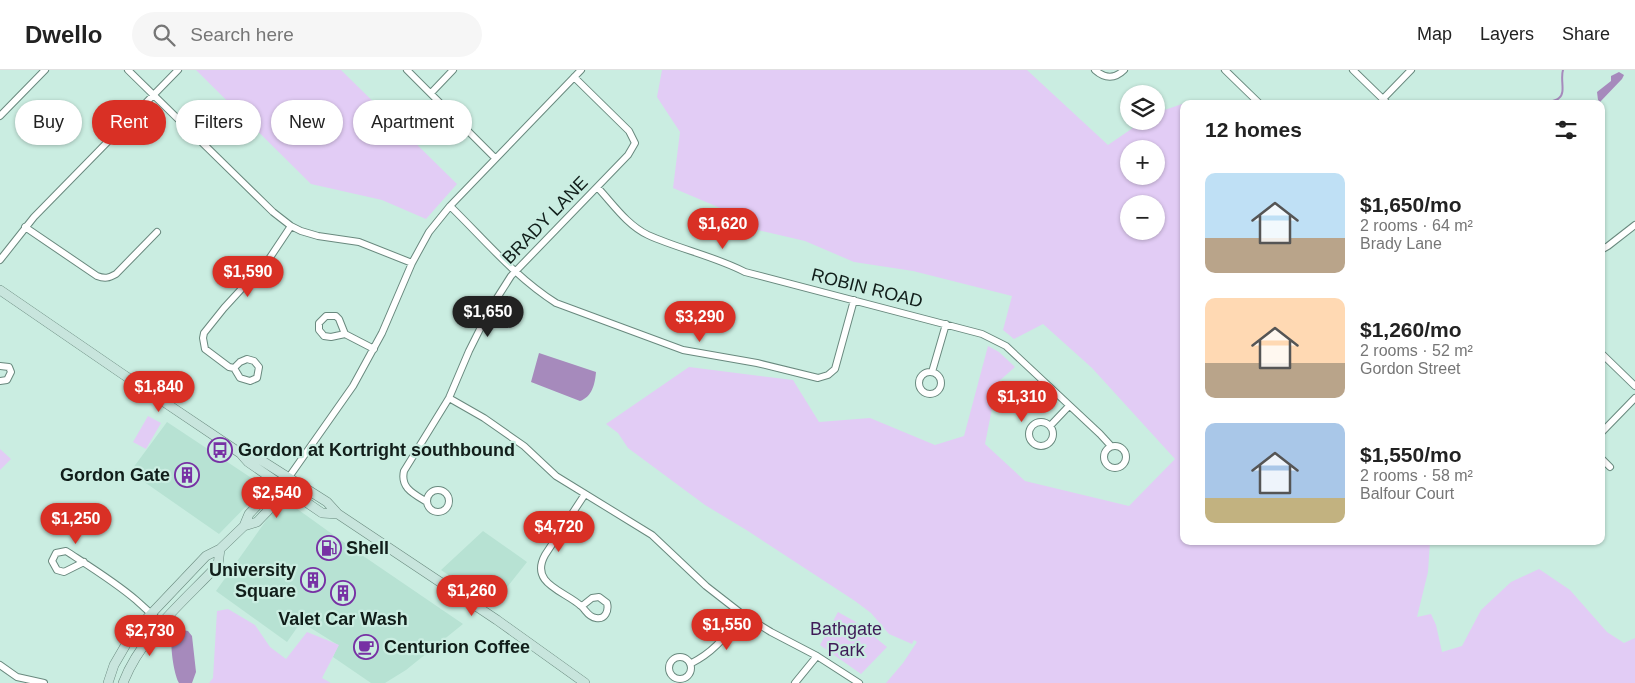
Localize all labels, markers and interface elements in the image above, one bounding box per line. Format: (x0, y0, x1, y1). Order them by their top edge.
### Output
search box (132, 12, 482, 57)
text: Dwello (25, 21, 102, 48)
icon: search (150, 21, 178, 49)
text: Search here (190, 24, 294, 45)
text: Map (1417, 24, 1452, 44)
text: Layers (1480, 24, 1534, 44)
text: Share (1562, 24, 1610, 44)
map controls (1120, 85, 1165, 240)
button: layers (1120, 85, 1165, 130)
chip: Buy (15, 100, 82, 145)
chip: Rent (92, 100, 166, 145)
chip: Filters (176, 100, 261, 145)
chip: New (271, 100, 343, 145)
chip: Apartment (353, 100, 472, 145)
icon: filters (1552, 116, 1580, 144)
text: 12 homes (1205, 118, 1302, 141)
button: + (1120, 140, 1165, 185)
street label: BRADY LANE (498, 172, 592, 268)
icon: home (1245, 193, 1305, 253)
text: $1,650/mo (1360, 193, 1462, 216)
button: − (1120, 195, 1165, 240)
pin: $1,620 (682, 208, 764, 250)
text: $1,620 (699, 215, 747, 232)
text: 2 rooms · 64 m² (1360, 217, 1473, 234)
text: Brady Lane (1360, 235, 1442, 252)
pin: $1,590 (207, 256, 289, 298)
text: $1,590 (224, 263, 272, 280)
street label: ROBIN ROAD (809, 265, 925, 311)
pin: $1,650 (447, 296, 529, 338)
pin: $3,290 (659, 300, 741, 343)
text: $1,650 (464, 303, 512, 320)
text: $3,290 (676, 308, 724, 325)
icon: home (1245, 318, 1305, 378)
text: $1,260/mo (1360, 318, 1462, 341)
text: 2 rooms · 52 m² (1360, 342, 1473, 359)
text: Gordon Street (1360, 360, 1461, 377)
pin: $1,840 (118, 370, 200, 413)
text: $1,840 (135, 378, 183, 395)
pin: $1,310 (981, 380, 1063, 423)
text: $1,310 (998, 388, 1046, 405)
bus stop icon: Gordon at Kortright southbound (207, 437, 233, 463)
place label: Gordon at Kortright southbound (238, 440, 515, 460)
icon: home (1245, 443, 1305, 503)
text: $1,550/mo (1360, 443, 1462, 466)
building icon: Gordon Gate (174, 462, 200, 488)
place label: Gordon Gate (60, 465, 170, 485)
text: 2 rooms · 58 m² (1360, 467, 1473, 484)
pin: $2,540 (236, 476, 318, 519)
text: $2,540 (253, 484, 301, 501)
text: Balfour Court (1360, 485, 1454, 502)
pin: $1,250 (35, 502, 117, 545)
text: $1,250 (52, 510, 100, 527)
pin: $4,720 (518, 510, 600, 553)
text: $4,720 (535, 518, 583, 535)
fuel station icon: Shell (316, 535, 342, 561)
place label: Shell (346, 538, 389, 558)
place label: University Square (209, 560, 296, 601)
building icon: University Square (300, 567, 326, 593)
pin: $1,260 (431, 574, 513, 617)
building icon: Valet Car Wash (330, 580, 356, 606)
text: $1,260 (448, 582, 496, 599)
pin: $1,550 (686, 608, 768, 651)
place label: Valet Car Wash (278, 609, 408, 629)
pin: $2,730 (109, 614, 191, 657)
text: $1,550 (703, 616, 751, 633)
park label: Bathgate Park (810, 619, 882, 660)
text: $2,730 (126, 622, 174, 639)
cafe icon: Centurion Coffee (353, 634, 379, 660)
place label: Centurion Coffee (384, 637, 530, 657)

